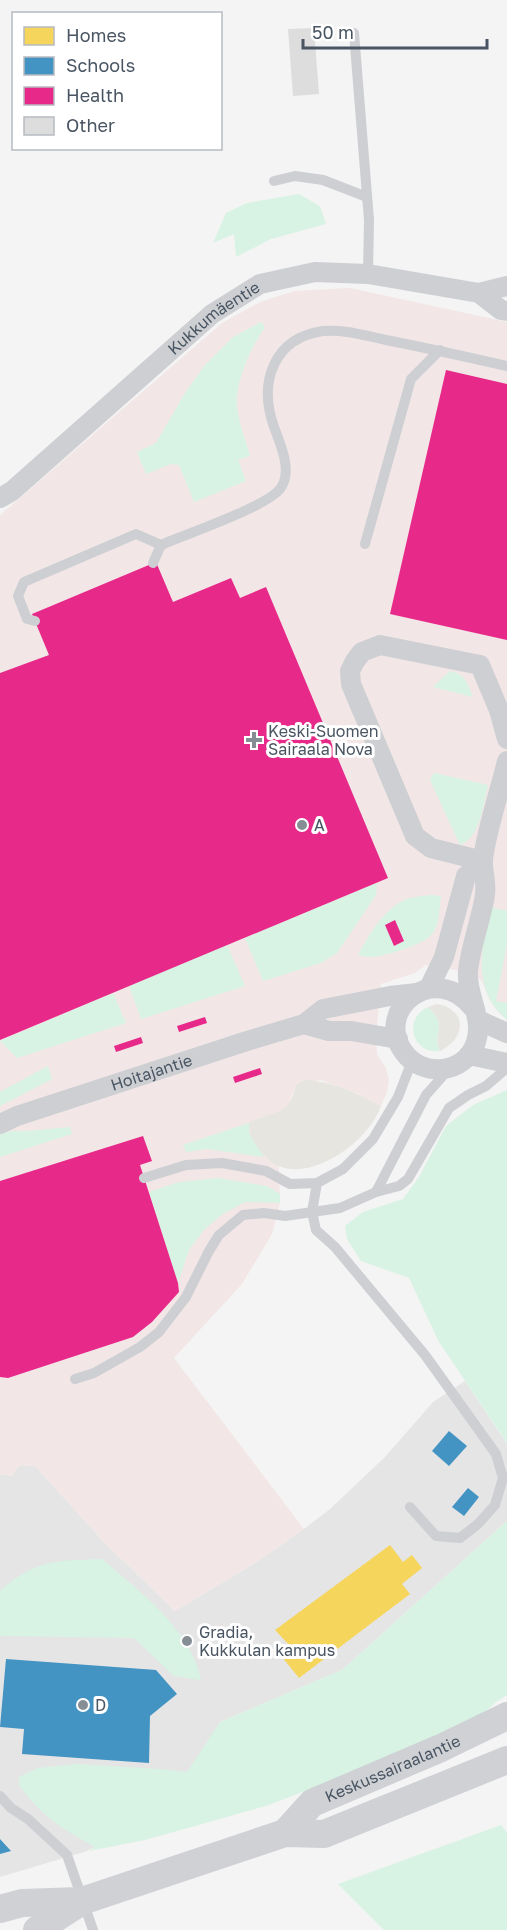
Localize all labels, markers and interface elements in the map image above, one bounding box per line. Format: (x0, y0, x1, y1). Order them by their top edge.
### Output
legend (12, 12, 222, 150)
scale bar (303, 12, 488, 50)
text: 50 m (312, 21, 354, 43)
text: Homes (66, 24, 126, 46)
text: Schools (66, 54, 135, 76)
text: Health (66, 84, 124, 106)
text: Other (66, 114, 115, 136)
street label: Kukkumäentie (163, 277, 263, 359)
place label: Keski-Suomen Sairaala Nova (268, 721, 379, 759)
marker: Keski-Suomen Sairaala Nova (245, 731, 263, 749)
place label: A (314, 815, 325, 835)
marker: A (295, 818, 309, 832)
street label: Hoitajantie (108, 1050, 195, 1095)
place label: Gradia, Kukkulan kampus (199, 1622, 335, 1660)
marker: Gradia, Kukkulan kampus (180, 1634, 194, 1648)
place label: D (95, 1695, 106, 1715)
marker: D (76, 1698, 90, 1712)
street label: Keskussairaalantie (322, 1730, 464, 1806)

